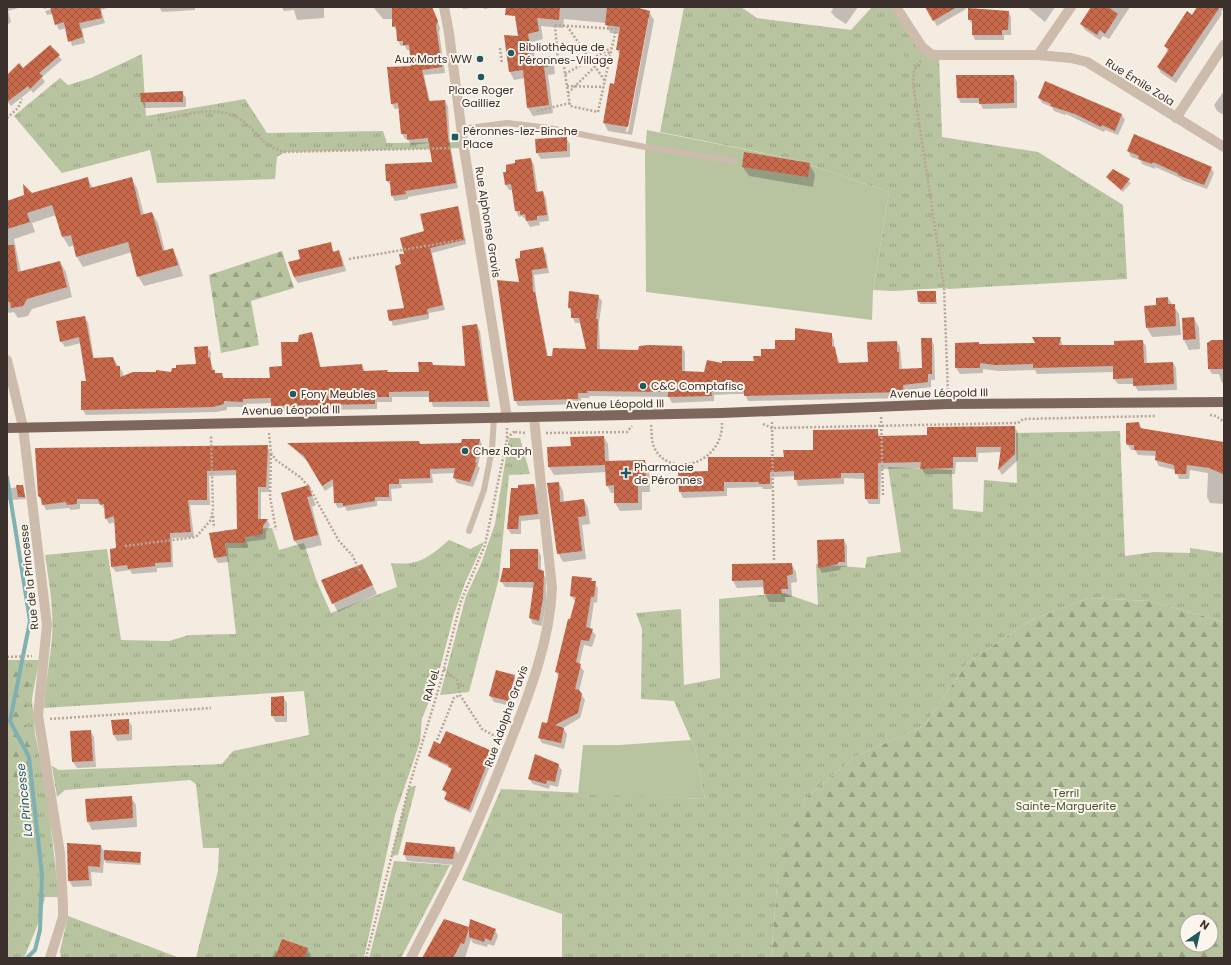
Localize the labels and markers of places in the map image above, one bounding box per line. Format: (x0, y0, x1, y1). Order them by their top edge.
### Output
place label: Bibliothèque de Péronnes-Village (519, 39, 613, 68)
marker: Bibliothèque de Péronnes-Village (506, 48, 516, 58)
place label: Aux Morts WW (395, 51, 472, 67)
marker: Aux Morts WW (475, 54, 485, 64)
marker: Place Roger Gailliez (476, 72, 486, 82)
place label: Place Roger Gailliez (448, 82, 514, 111)
place label: Péronnes-lez-Binche Place (463, 123, 578, 152)
marker: Péronnes-lez-Binche Place (450, 132, 460, 142)
place label: C&C Comptafisc (651, 378, 744, 394)
marker: C&C Comptafisc (638, 381, 648, 391)
place label: Fony Meubles (301, 386, 376, 402)
marker: Fony Meubles (288, 389, 298, 399)
place label: Chez Raph (473, 443, 532, 459)
marker: Chez Raph (460, 446, 470, 456)
place label: Pharmacie de Péronnes (634, 459, 702, 488)
marker: Pharmacie de Péronnes (621, 468, 631, 478)

